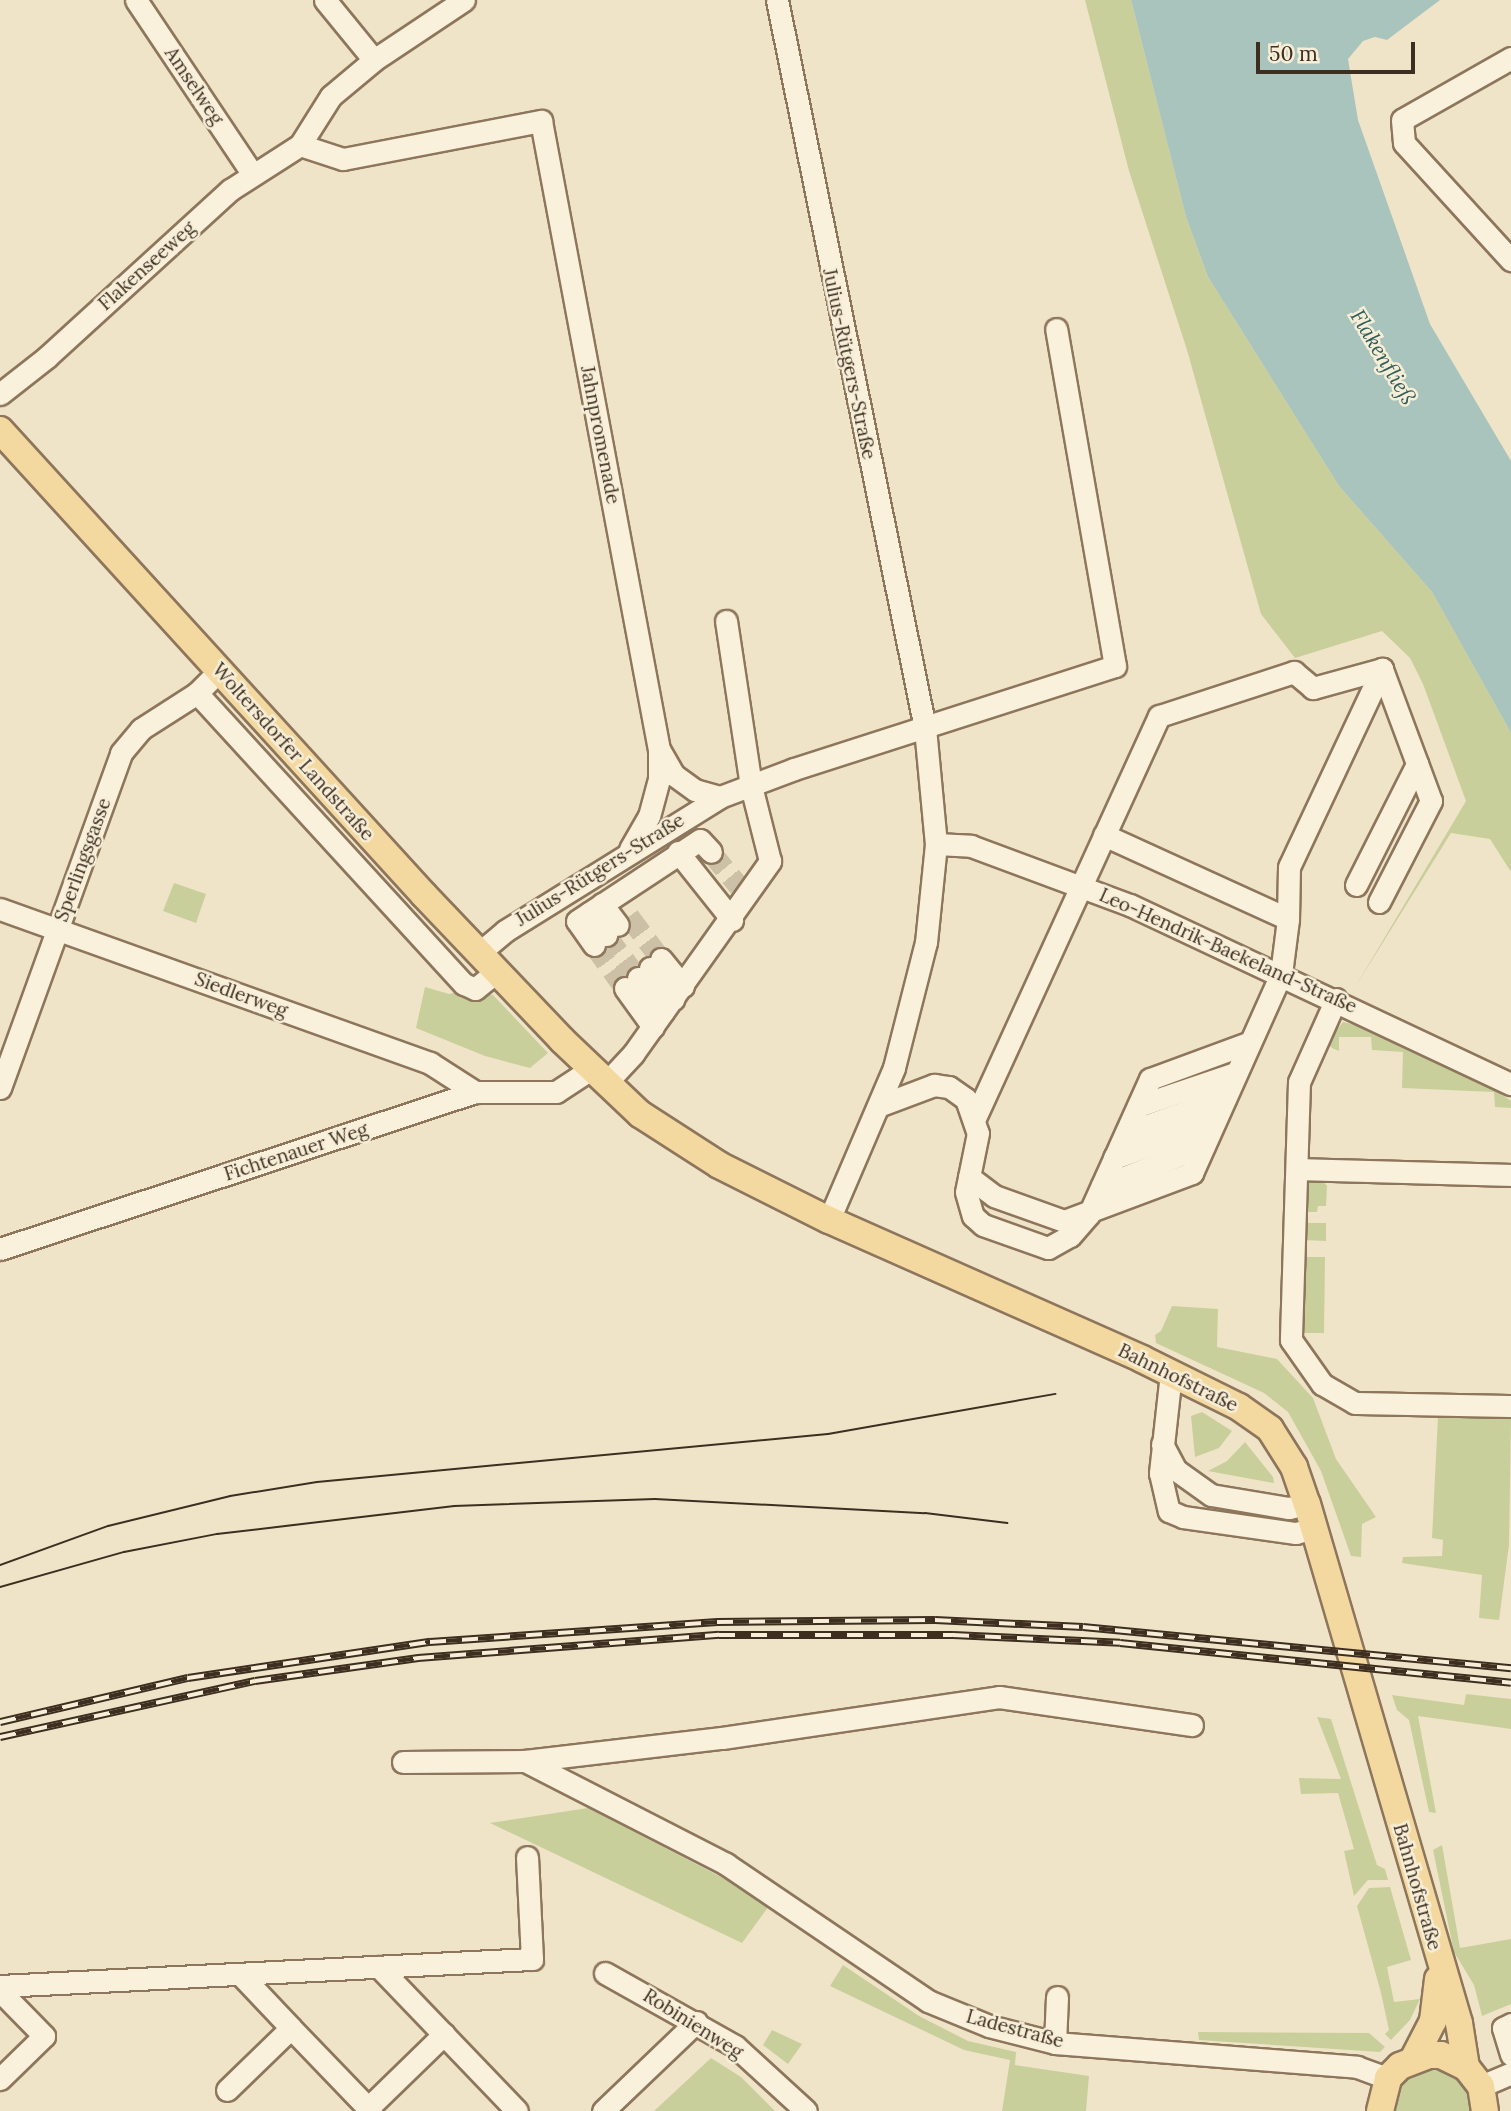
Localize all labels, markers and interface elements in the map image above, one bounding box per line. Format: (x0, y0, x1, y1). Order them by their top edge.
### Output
scale bar (1259, 28, 1418, 72)
text: 50 m (1269, 40, 1318, 67)
street label: Amselweg (160, 43, 228, 129)
street label: Flakenseeweg (94, 217, 200, 315)
street label: Julius-Rütgers-Straße (818, 266, 880, 462)
water label: Flakenfließ (1345, 305, 1421, 409)
street label: Jahnpromenade (575, 364, 625, 506)
street label: Woltersdorfer Landstraße (207, 659, 379, 845)
street label: Sperlingsgasse (50, 795, 116, 925)
street label: Julius-Rütgers-Straße (511, 809, 689, 931)
street label: Leo-Hendrik-Baekeland-Straße (1096, 884, 1360, 1018)
street label: Siedlerweg (191, 968, 291, 1022)
street label: Fichtenauer Weg (221, 1118, 371, 1186)
street label: Bahnhofstraße (1114, 1339, 1242, 1417)
street label: Bahnhofstraße (1388, 1821, 1446, 1953)
street label: Robinienweg (639, 1984, 747, 2064)
street label: Ladestraße (964, 2005, 1066, 2053)

